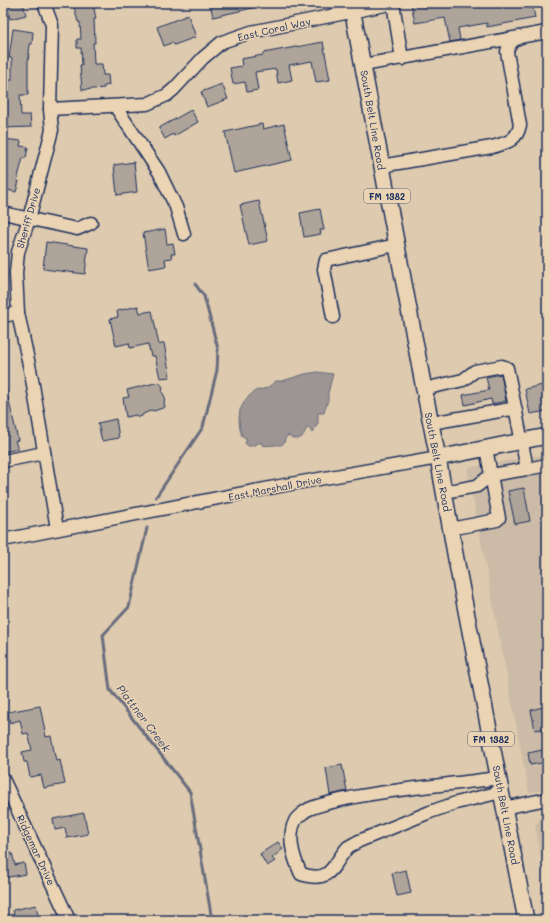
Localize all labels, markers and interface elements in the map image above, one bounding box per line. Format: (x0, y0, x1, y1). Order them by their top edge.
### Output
street label: East Coral Way (236, 14, 312, 44)
street label: South Belt Line Road (357, 69, 389, 171)
street label: Sheriff Drive (13, 186, 43, 250)
road number: FM 1382 (364, 189, 410, 203)
street label: South Belt Line Road (421, 411, 455, 513)
street label: East Marshall Drive (227, 472, 323, 504)
water label: Plattner Creek (114, 681, 174, 755)
road number: FM 1382 (468, 732, 514, 746)
street label: South Belt Line Road (489, 764, 523, 866)
street label: Ridgemar Drive (13, 812, 59, 888)

